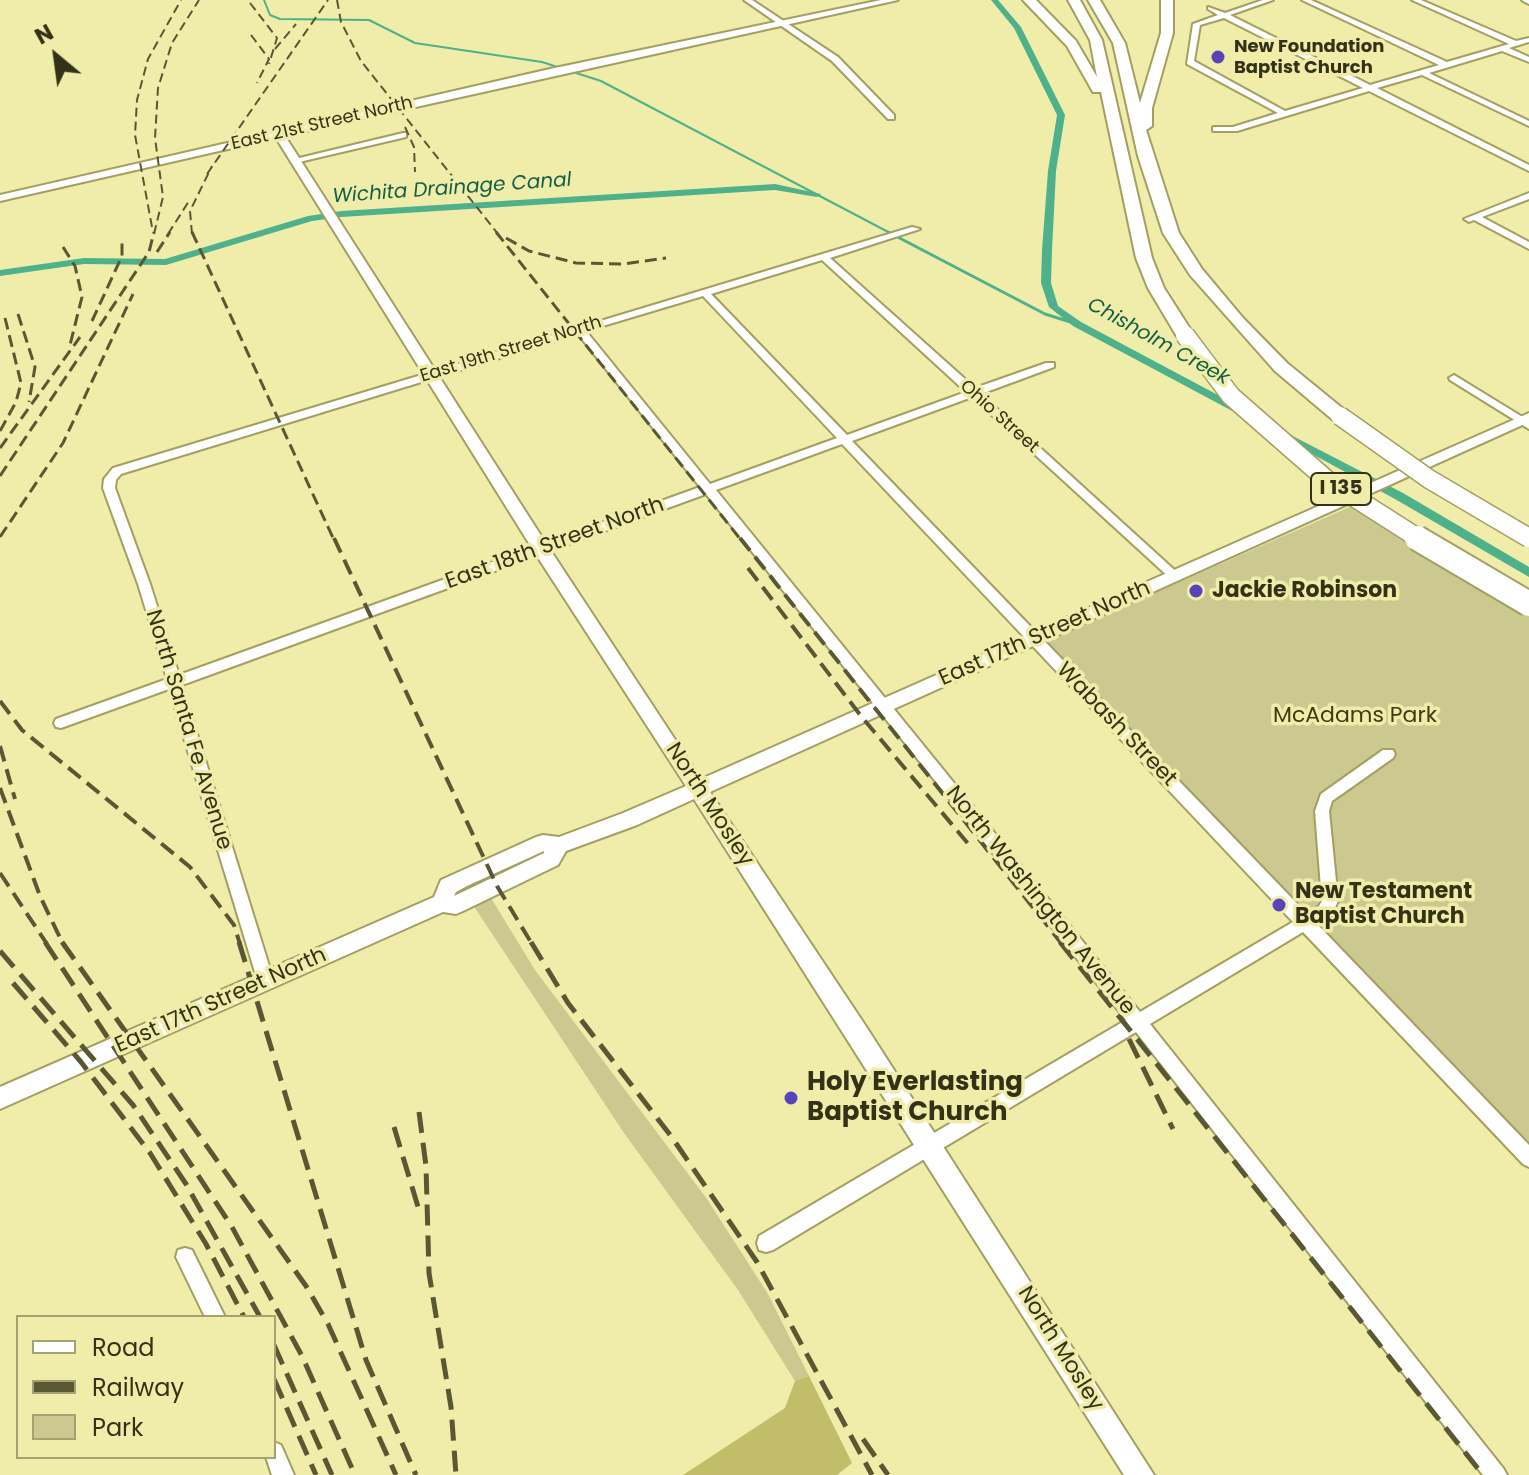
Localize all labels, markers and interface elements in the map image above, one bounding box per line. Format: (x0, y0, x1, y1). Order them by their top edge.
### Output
north arrow (16, 16, 96, 96)
text: N (29, 17, 59, 52)
place label: New Foundation Baptist Church (1234, 36, 1384, 78)
marker: New Foundation Baptist Church (1209, 48, 1227, 66)
street label: East 21st Street North (229, 93, 415, 155)
water label: Wichita Drainage Canal (332, 169, 572, 209)
water label: Chisholm Creek (1083, 293, 1233, 391)
street label: East 19th Street North (418, 312, 604, 388)
street label: Ohio Street (955, 376, 1043, 458)
road number: I 135 (1311, 473, 1371, 505)
street label: East 18th Street North (442, 492, 668, 596)
street label: East 17th Street North (935, 575, 1155, 693)
place label: Jackie Robinson (1212, 578, 1397, 604)
marker: Jackie Robinson (1187, 582, 1205, 600)
street label: North Santa Fe Avenue (139, 607, 237, 853)
street label: Wabash Street (1050, 658, 1182, 792)
park label: McAdams Park (1273, 703, 1437, 729)
street label: North Mosley (659, 738, 759, 872)
street label: North Washington Avenue (940, 781, 1140, 1021)
place label: New Testament Baptist Church (1295, 879, 1472, 930)
marker: New Testament Baptist Church (1270, 896, 1288, 914)
street label: East 17th Street North (111, 942, 331, 1060)
place label: Holy Everlasting Baptist Church (807, 1067, 1023, 1128)
marker: Holy Everlasting Baptist Church (782, 1089, 800, 1107)
street label: North Mosley (1011, 1282, 1109, 1416)
legend (16, 1315, 276, 1459)
text: Road (92, 1331, 154, 1364)
text: Railway (92, 1371, 184, 1404)
text: Park (92, 1411, 143, 1444)

